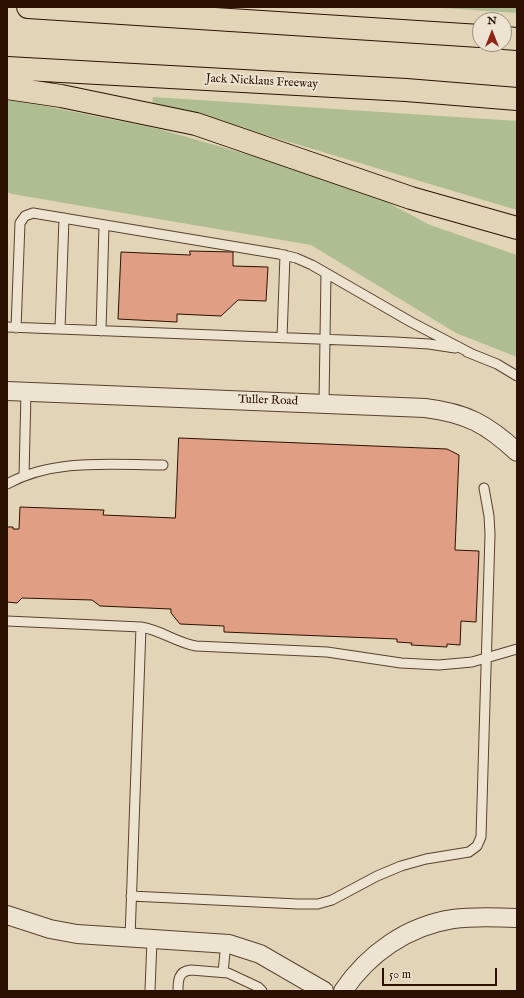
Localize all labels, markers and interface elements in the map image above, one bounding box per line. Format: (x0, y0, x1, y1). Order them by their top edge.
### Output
north arrow (472, 12, 512, 52)
text: N (487, 14, 497, 28)
street label: Jack Nicklaus Freeway (206, 72, 318, 92)
street label: Tuller Road (238, 393, 298, 409)
scale bar (384, 960, 499, 986)
text: 50 m (389, 967, 411, 982)

